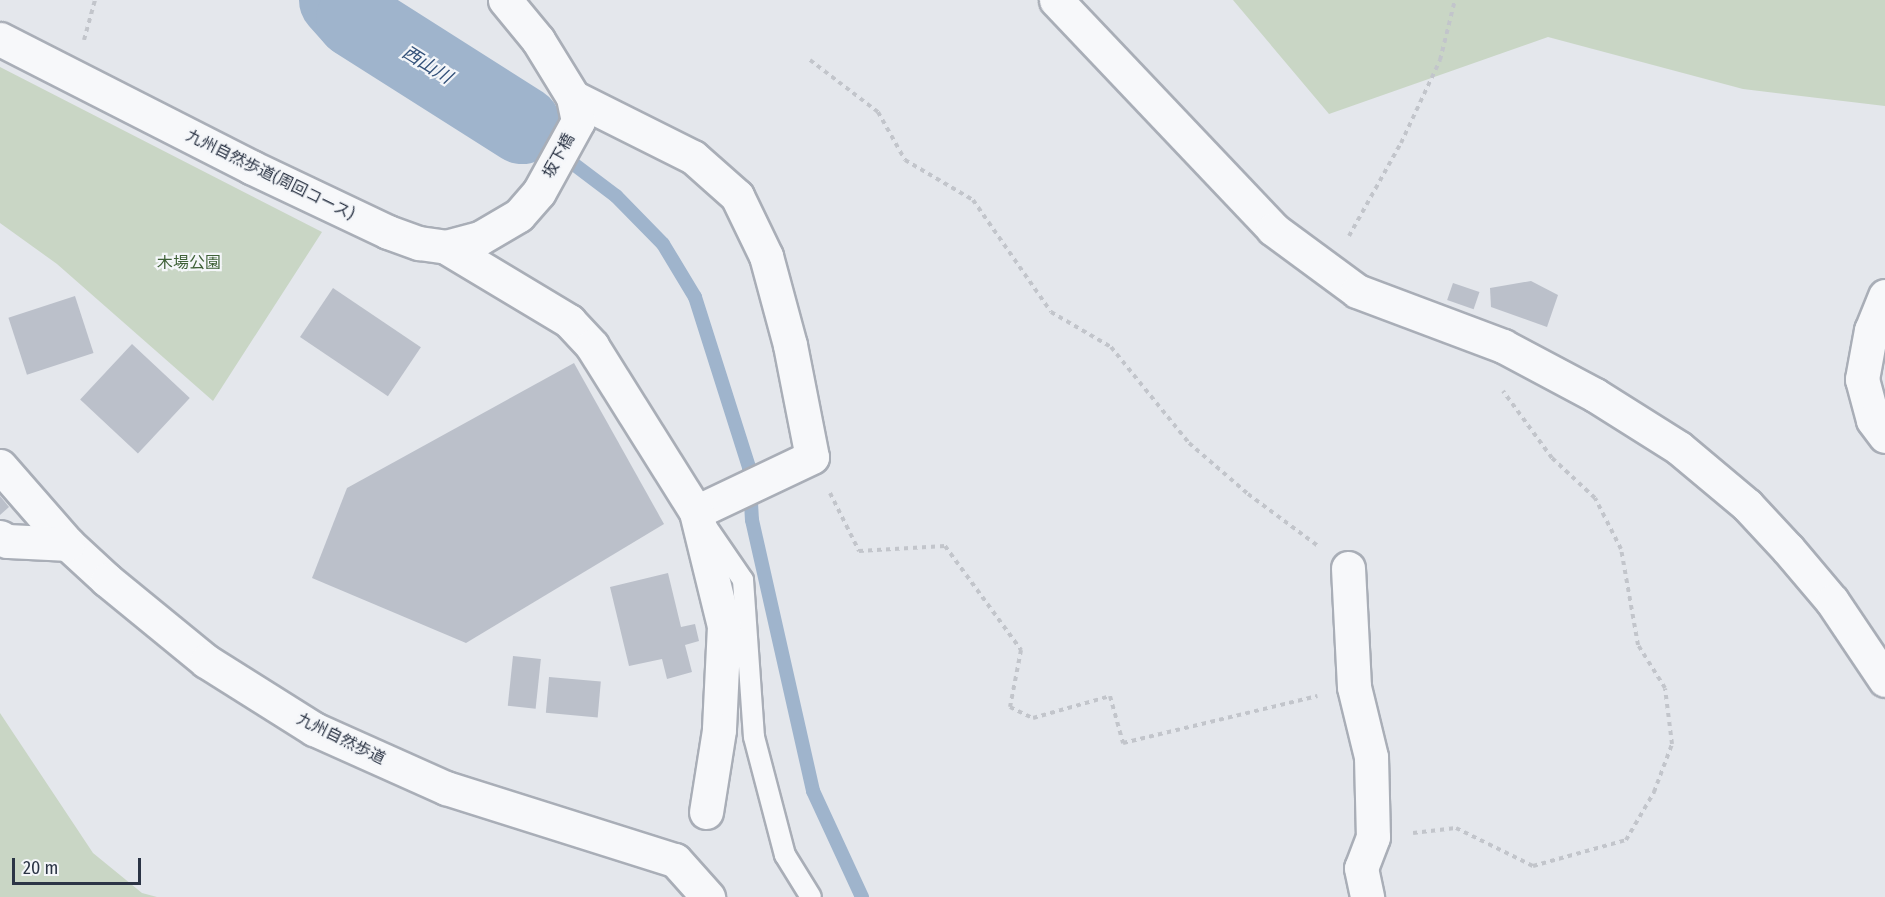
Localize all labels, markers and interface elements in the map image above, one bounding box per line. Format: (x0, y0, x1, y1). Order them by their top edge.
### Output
water label: 西山川 (398, 42, 456, 88)
street label: 九州自然歩道(周回コース) (182, 126, 358, 224)
street label: 坂下橋 (539, 130, 579, 182)
park label: 木場公園 (157, 253, 221, 273)
street label: 九州自然歩道 (294, 709, 388, 769)
scale bar (15, 846, 144, 884)
text: 20 m (23, 857, 58, 879)

